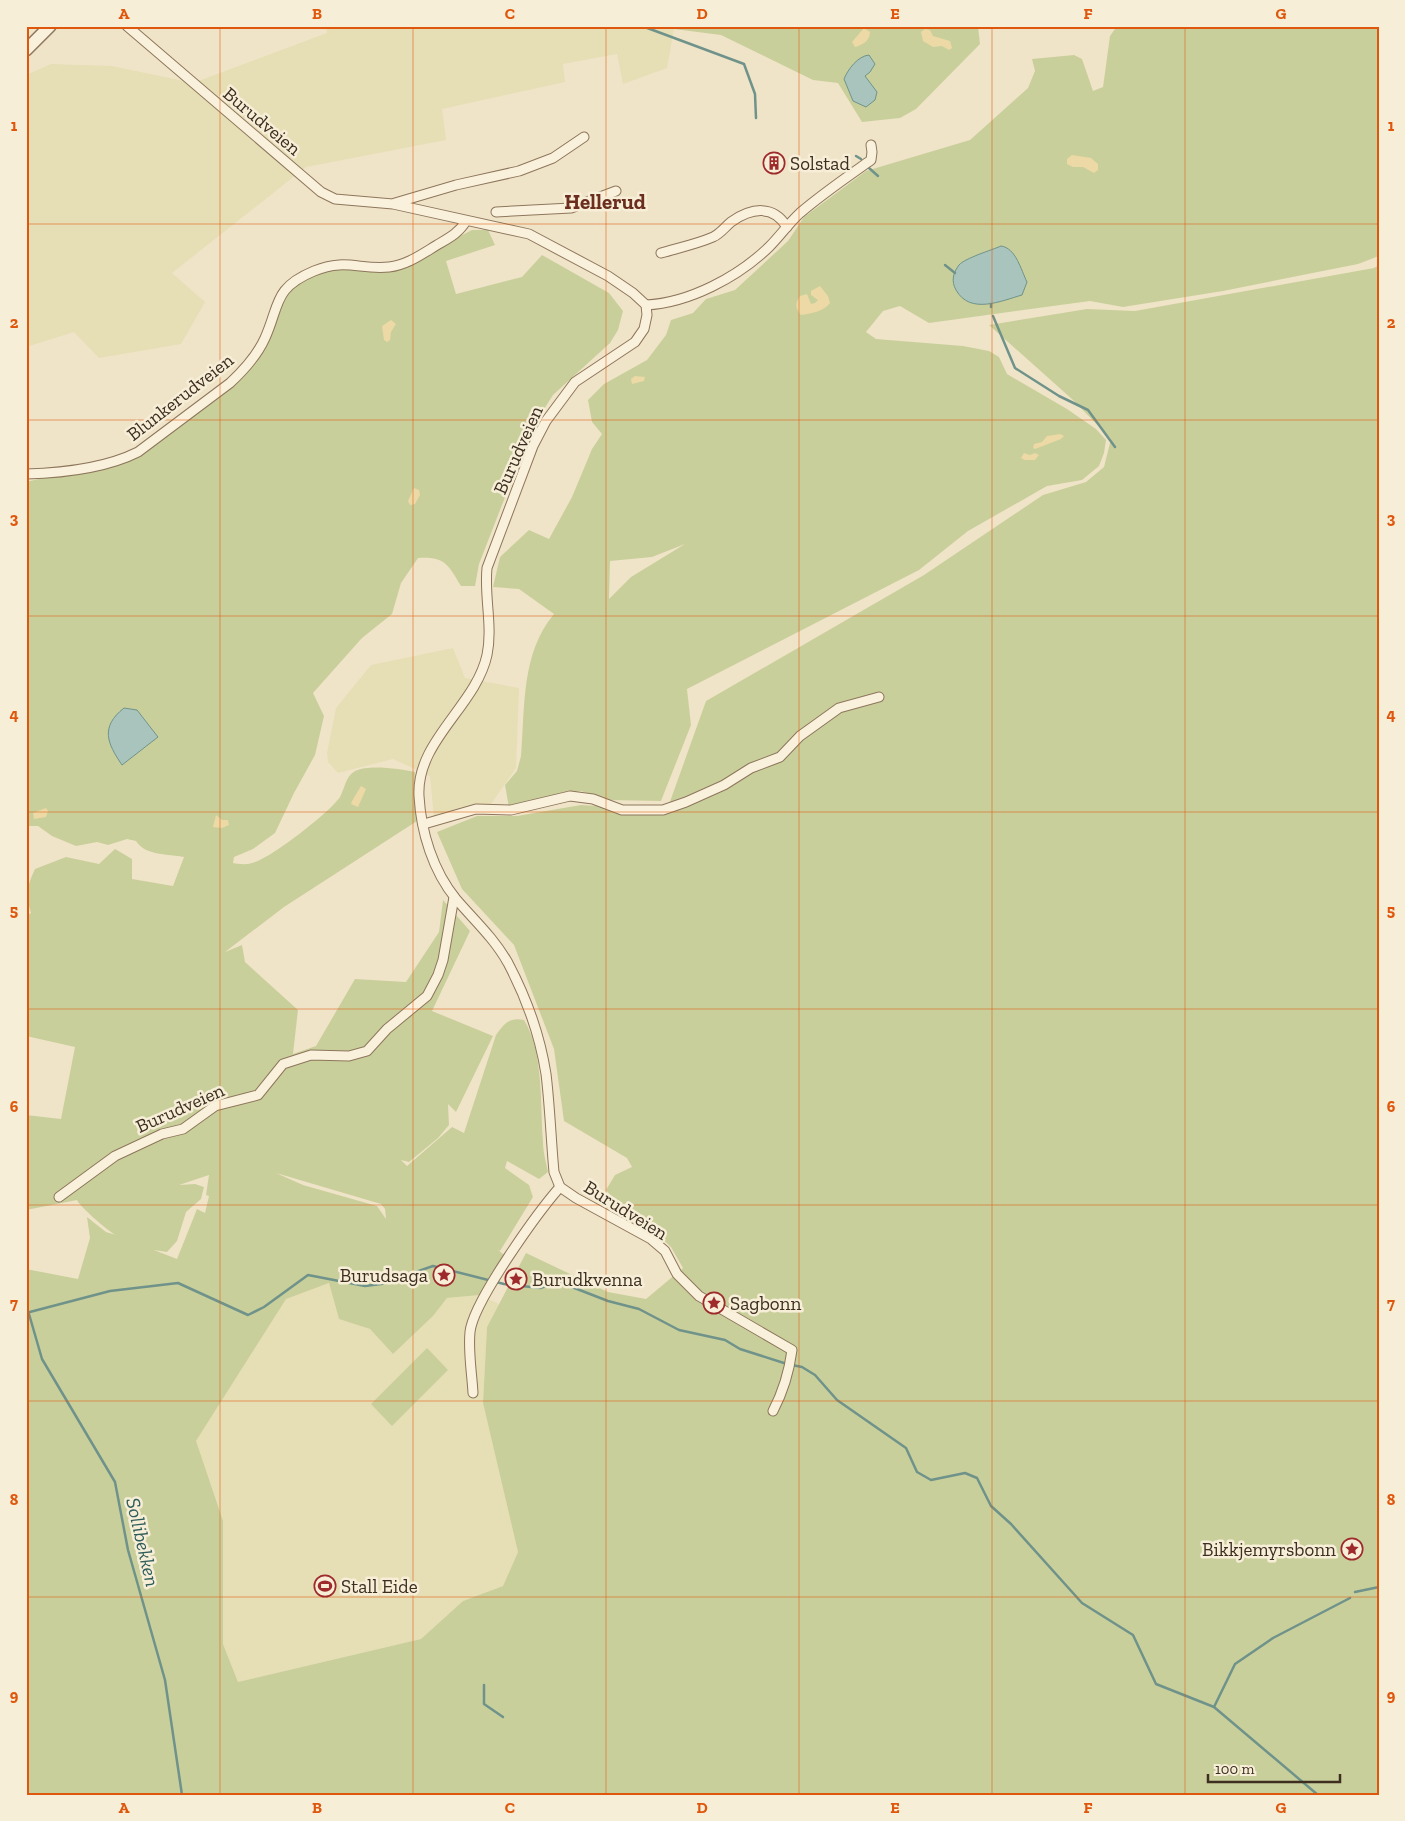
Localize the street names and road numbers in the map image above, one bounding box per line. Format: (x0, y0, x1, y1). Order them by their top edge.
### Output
street label: Burudveien (218, 82, 306, 160)
street label: Blunkerudveien (122, 348, 238, 446)
street label: Burudveien (488, 402, 548, 498)
street label: Burudveien (132, 1078, 228, 1138)
street label: Burudveien (580, 1175, 672, 1245)

